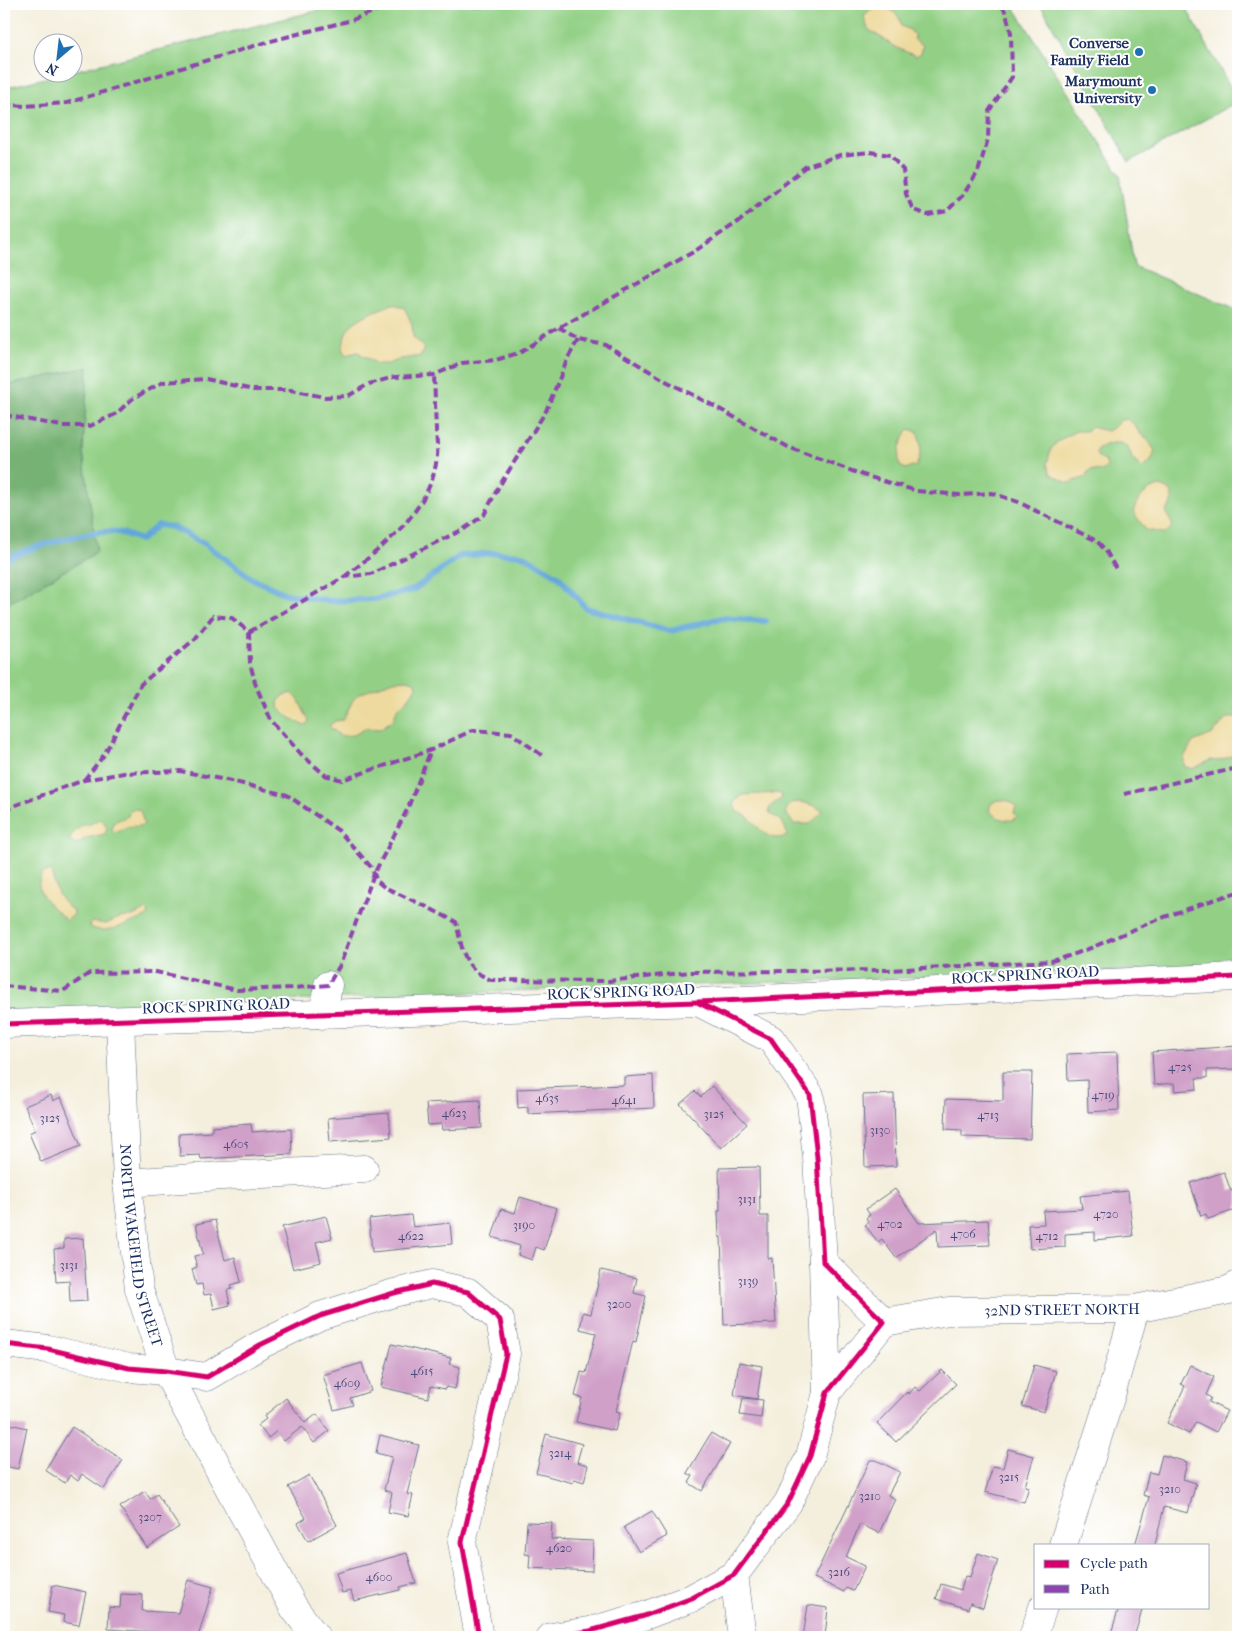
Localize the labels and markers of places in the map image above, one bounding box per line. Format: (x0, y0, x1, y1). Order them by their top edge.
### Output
place label: Converse Family Field (1049, 34, 1130, 69)
marker: Converse Family Field (1133, 46, 1145, 58)
place label: Marymount University (1064, 72, 1143, 107)
marker: Marymount University (1146, 84, 1158, 96)

